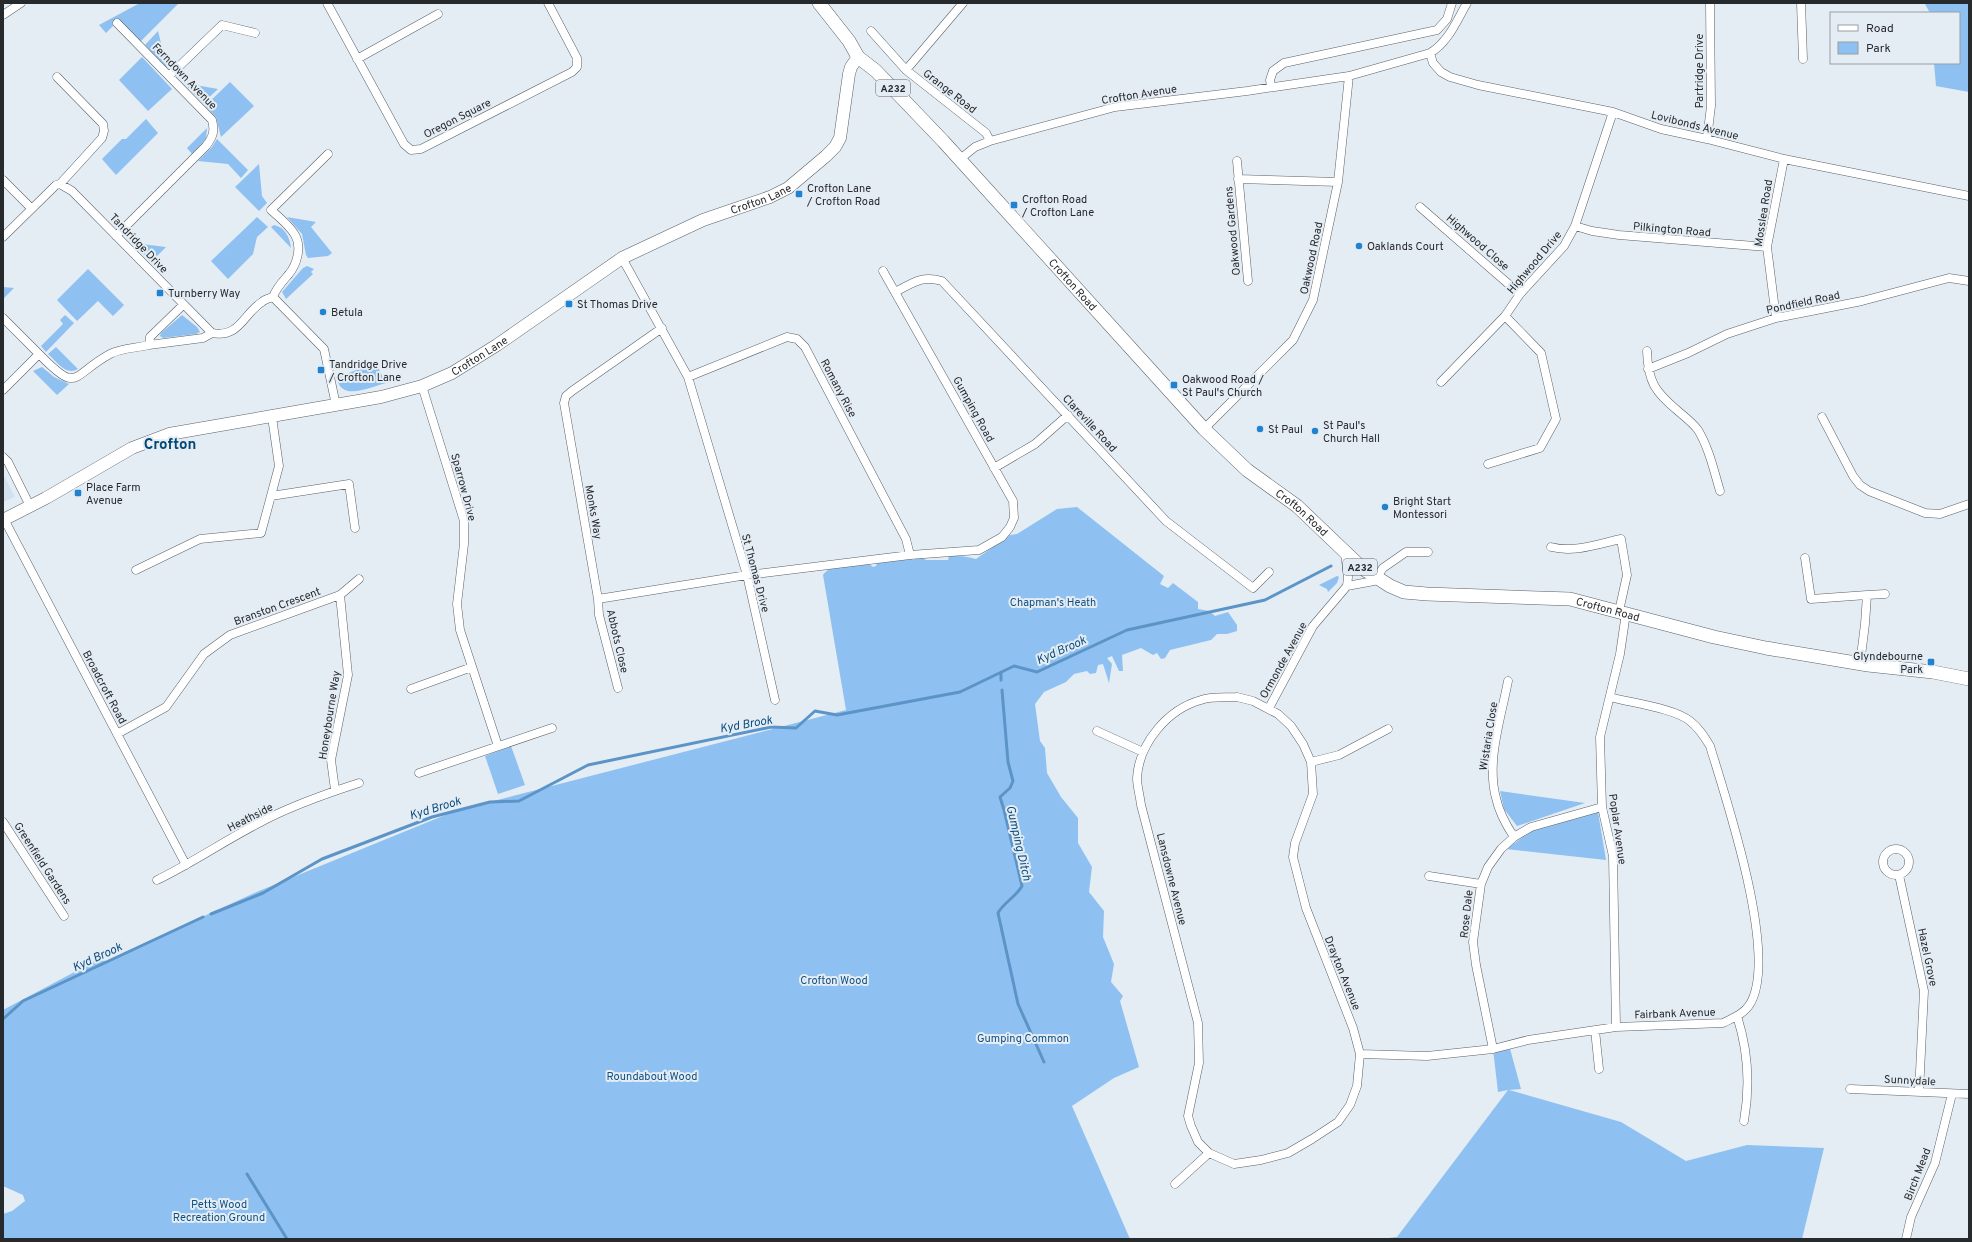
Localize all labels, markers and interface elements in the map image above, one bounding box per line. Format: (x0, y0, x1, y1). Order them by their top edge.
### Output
legend (1830, 12, 1960, 64)
text: Road (1866, 21, 1894, 37)
street label: Partridge Drive (1693, 34, 1707, 108)
street label: Ferndown Avenue (149, 41, 220, 113)
text: Park (1866, 41, 1891, 57)
street label: Grange Road (920, 67, 979, 117)
road number: A232 (876, 80, 910, 96)
street label: Crofton Avenue (1100, 82, 1178, 108)
street label: Oregon Square (421, 96, 494, 142)
street label: Lovibonds Avenue (1650, 108, 1740, 144)
street label: Mosslea Road (1752, 179, 1776, 248)
street label: Crofton Lane (729, 181, 794, 218)
place label: Crofton Lane / Crofton Road (806, 182, 880, 209)
street label: Oakwood Gardens (1222, 186, 1244, 276)
marker: Crofton Lane / Crofton Road (794, 189, 804, 199)
place label: Crofton Road / Crofton Lane (1021, 193, 1094, 220)
marker: Crofton Road / Crofton Lane (1009, 200, 1019, 210)
street label: Tandridge Drive (106, 211, 170, 277)
street label: Highwood Close (1443, 212, 1512, 274)
street label: Pilkington Road (1632, 220, 1711, 240)
street label: Oakwood Road (1297, 221, 1327, 296)
street label: Highwood Drive (1504, 228, 1565, 297)
place label: Oaklands Court (1367, 240, 1444, 254)
marker: Oaklands Court (1354, 241, 1364, 251)
street label: Crofton Road (1045, 256, 1099, 314)
place label: Turnberry Way (168, 287, 241, 301)
marker: Turnberry Way (155, 288, 165, 298)
street label: Pondfield Road (1765, 288, 1841, 318)
place label: St Thomas Drive (577, 298, 658, 312)
marker: St Thomas Drive (564, 299, 574, 309)
place label: Betula (331, 306, 363, 320)
marker: Betula (318, 307, 328, 317)
street label: Crofton Lane (449, 333, 511, 380)
street label: Romany Rise (817, 357, 859, 420)
place label: Tandridge Drive / Crofton Lane (328, 358, 407, 385)
marker: Tandridge Drive / Crofton Lane (316, 365, 326, 375)
place label: Oakwood Road / St Paul's Church (1182, 373, 1264, 400)
street label: Gumping Road (949, 374, 997, 445)
marker: Oakwood Road / St Paul's Church (1169, 380, 1179, 390)
street label: Clareville Road (1059, 392, 1120, 455)
place label: St Paul's Church Hall (1323, 419, 1380, 446)
place label: St Paul (1268, 423, 1303, 437)
marker: St Paul (1255, 424, 1265, 434)
marker: St Paul's Church Hall (1310, 426, 1320, 436)
district label: Crofton (144, 436, 196, 455)
street label: Sparrow Drive (447, 452, 479, 523)
place label: Place Farm Avenue (86, 481, 141, 508)
street label: Monks Way (581, 484, 605, 541)
street label: Crofton Road (1272, 487, 1330, 540)
marker: Place Farm Avenue (73, 488, 83, 498)
place label: Bright Start Montessori (1393, 495, 1451, 522)
marker: Bright Start Montessori (1380, 502, 1390, 512)
street label: St Thomas Drive (738, 533, 772, 614)
road number: A232 (1343, 559, 1377, 575)
street label: Branston Crescent (232, 585, 323, 629)
street label: Crofton Road (1574, 595, 1641, 625)
park label: Chapman's Heath (1010, 596, 1096, 610)
street label: Abbots Close (603, 608, 631, 674)
street label: Ormonde Avenue (1257, 620, 1311, 701)
water label: Kyd Brook (1034, 632, 1090, 669)
street label: Broadcroft Road (79, 648, 129, 727)
place label: Glyndebourne Park (1853, 650, 1923, 677)
marker: Glyndebourne Park (1926, 657, 1936, 667)
street label: Honeybourne Way (316, 670, 344, 761)
street label: Wistaria Close (1477, 701, 1501, 772)
water label: Kyd Brook (719, 712, 775, 737)
water label: Kyd Brook (408, 793, 464, 824)
street label: Poplar Avenue (1605, 793, 1629, 865)
street label: Heathside (225, 800, 276, 835)
water label: Gumping Ditch (1002, 804, 1035, 883)
street label: Greenfield Gardens (10, 820, 74, 907)
street label: Lansdowne Avenue (1153, 832, 1189, 927)
street label: Rose Dale (1457, 889, 1476, 939)
street label: Hazel Grove (1914, 927, 1940, 988)
street label: Drayton Avenue (1321, 934, 1363, 1012)
water label: Kyd Brook (70, 939, 126, 976)
park label: Crofton Wood (800, 974, 868, 988)
street label: Fairbank Avenue (1634, 1006, 1716, 1022)
park label: Gumping Common (977, 1032, 1069, 1046)
park label: Roundabout Wood (607, 1070, 697, 1084)
street label: Sunnydale (1884, 1073, 1936, 1089)
street label: Birch Mead (1902, 1146, 1934, 1203)
park label: Petts Wood Recreation Ground (173, 1198, 265, 1225)

